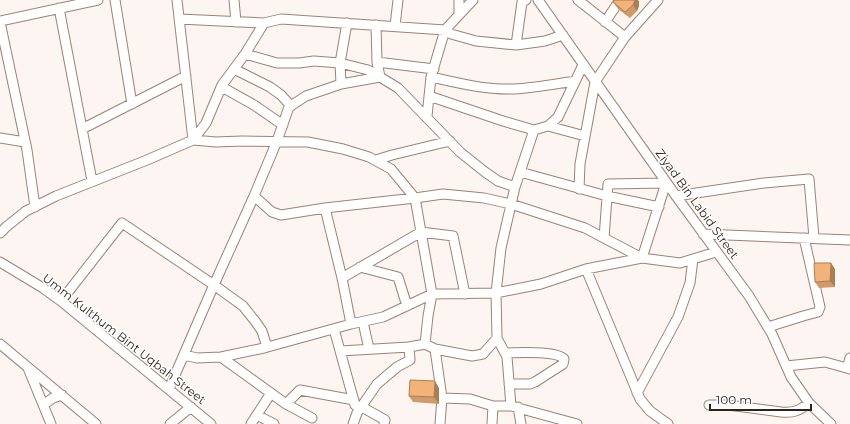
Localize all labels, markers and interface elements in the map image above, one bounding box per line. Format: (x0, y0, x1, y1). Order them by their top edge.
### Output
street label: Ziyad Bin Labid Street (652, 146, 742, 262)
street label: Umm Kulthum Bint Uqbah Street (40, 270, 209, 407)
scale bar (710, 386, 811, 412)
text: 100 m (716, 392, 752, 407)

